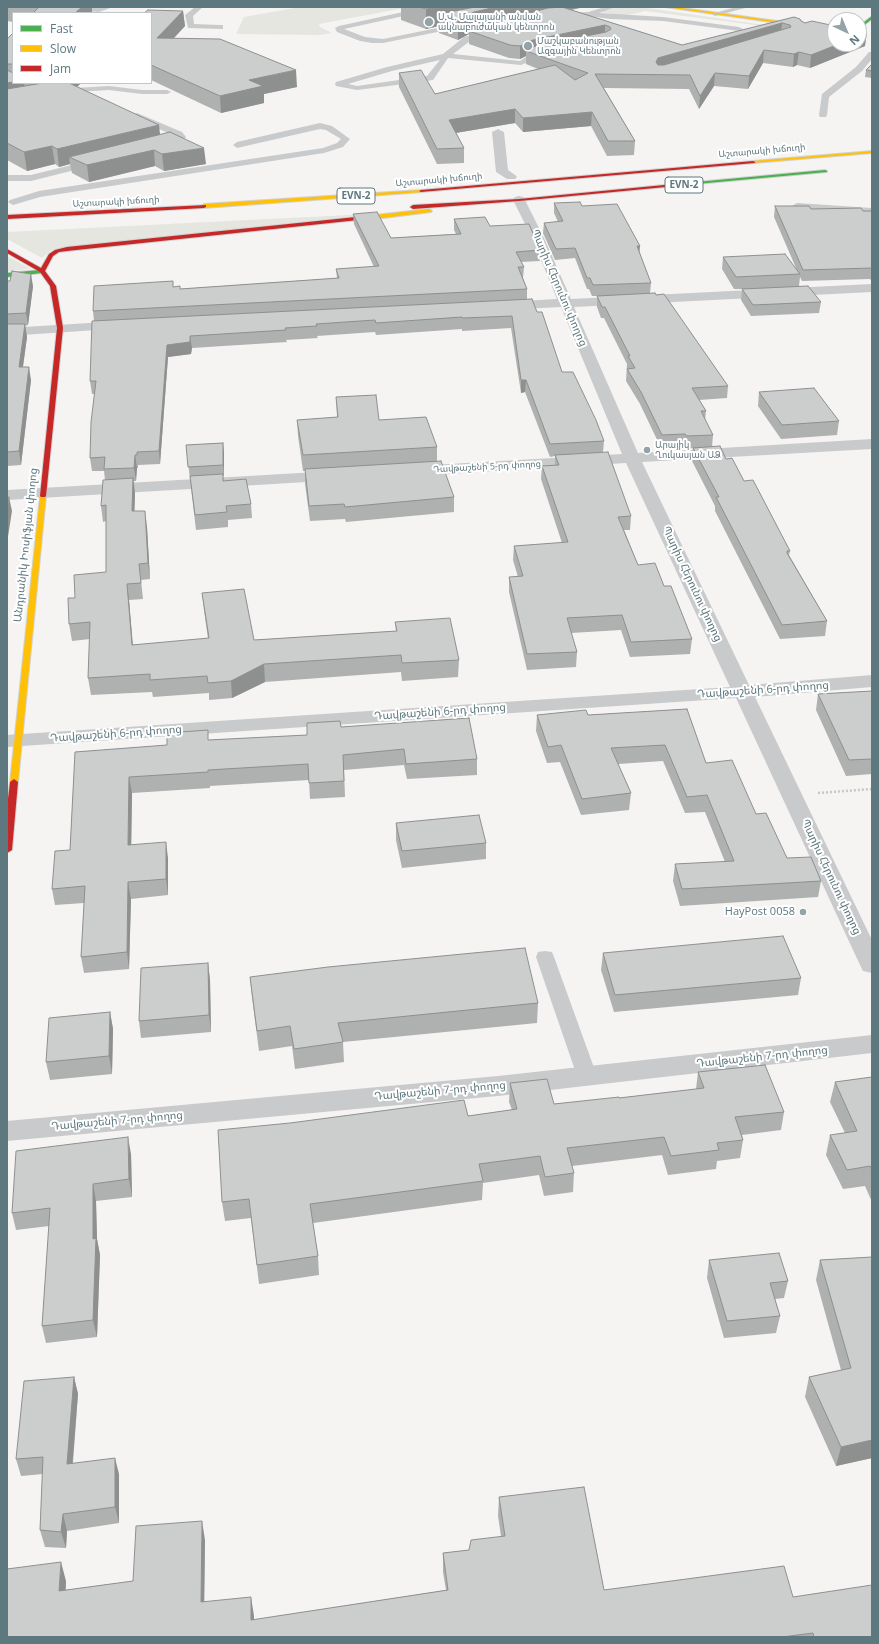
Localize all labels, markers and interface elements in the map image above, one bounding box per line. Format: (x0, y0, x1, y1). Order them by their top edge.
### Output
legend (12, 12, 152, 84)
place label: Ս.Վ. Մալայանի անվան ակնաբուժական կենտրոն (438, 12, 555, 33)
north arrow (827, 12, 867, 52)
marker: Ս.Վ. Մալայանի անվան ակնաբուժական կենտրոն (423, 16, 435, 28)
text: Fast (50, 20, 73, 37)
text: N (847, 32, 863, 49)
place label: Մաշկաբանության Ազգային Կենտրոն (537, 36, 621, 57)
text: Slow (50, 40, 76, 57)
marker: Մաշկաբանության Ազգային Կենտրոն (522, 40, 534, 52)
text: Jam (50, 60, 71, 77)
street label: Աշտարակի խճուղի (718, 142, 806, 160)
street label: Աշտարակի խճուղի (395, 171, 483, 189)
road number: EVN-2 (665, 177, 703, 193)
road number: EVN-2 (337, 188, 375, 204)
street label: Աշտարակի խճուղի (72, 194, 160, 210)
street label: Պարիս Հերունու փողոց (528, 227, 590, 349)
place label: Արայիկ Ղուկասյան ԱՁ (655, 440, 721, 461)
marker: Արայիկ Ղուկասյան ԱՁ (642, 445, 652, 455)
street label: Դավթաշենի 5-րդ փողոց (433, 459, 541, 475)
street label: Անդրանիկ Իոսիֆյան փողոց (11, 467, 41, 623)
street label: Պարիս Հերունու փողոց (659, 524, 725, 644)
street label: Դավթաշենի 6-րդ փողոց (697, 679, 829, 701)
street label: Դավթաշենի 6-րդ փողոց (374, 701, 506, 723)
street label: Դավթաշենի 6-րդ փողոց (50, 723, 182, 745)
street label: Պարիս Հերունու փողոց (798, 817, 864, 937)
place label: HayPost 0058 (725, 905, 795, 919)
marker: HayPost 0058 (798, 907, 808, 917)
street label: Դավթաշենի 7-րդ փողոց (696, 1044, 828, 1070)
street label: Դավթաշենի 7-րդ փողոց (374, 1079, 506, 1103)
street label: Դավթաշենի 7-րդ փողոց (51, 1109, 183, 1133)

